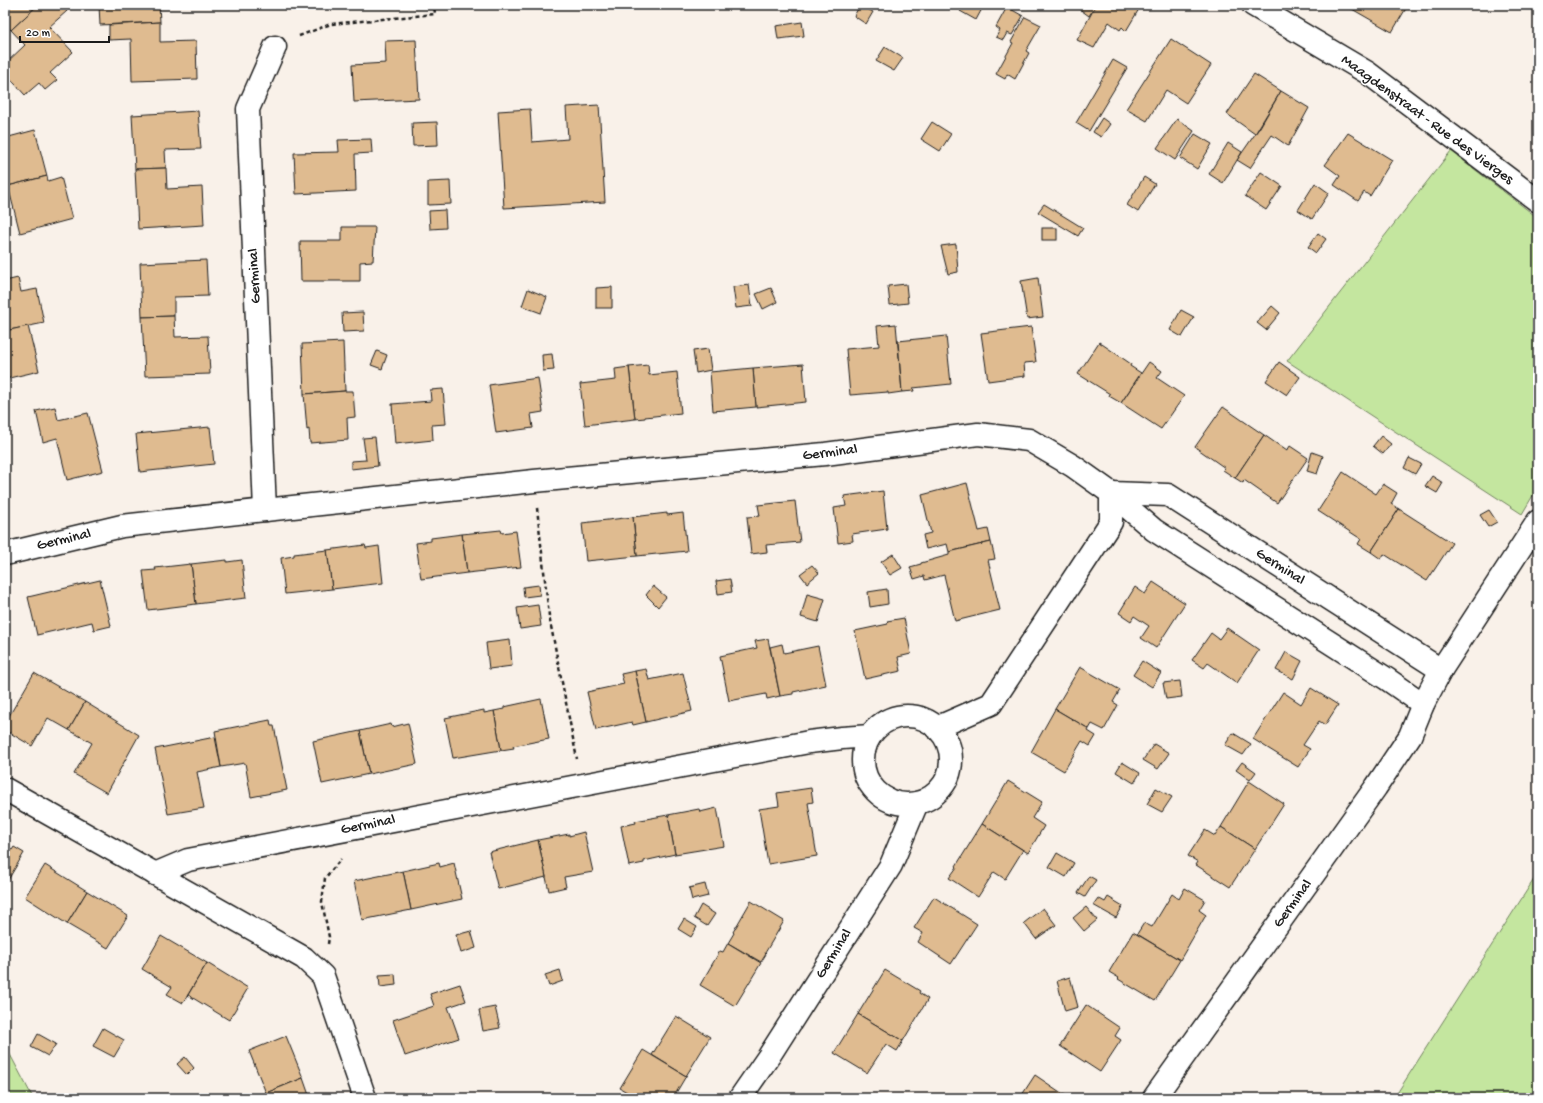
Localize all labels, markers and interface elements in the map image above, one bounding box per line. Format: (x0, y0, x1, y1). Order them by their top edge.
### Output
scale bar (20, 18, 109, 44)
text: 20 m (26, 27, 51, 41)
street label: Maagdenstraat - Rue des Vierges (1337, 51, 1517, 189)
street label: Germinal (245, 248, 265, 304)
street label: Germinal (802, 441, 858, 465)
street label: Germinal (35, 525, 93, 555)
street label: Germinal (1252, 544, 1308, 590)
street label: Germinal (339, 811, 397, 839)
street label: Germinal (1269, 876, 1317, 932)
street label: Germinal (812, 926, 856, 982)

